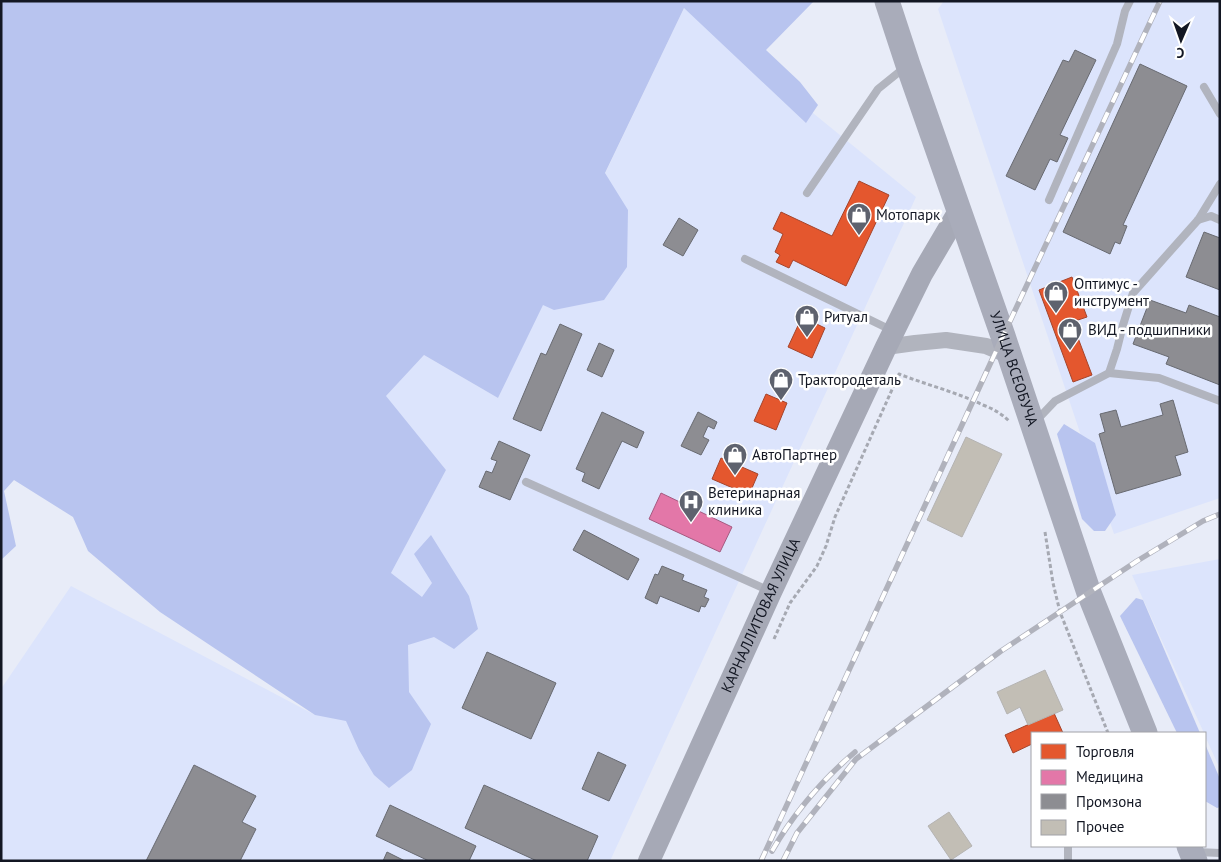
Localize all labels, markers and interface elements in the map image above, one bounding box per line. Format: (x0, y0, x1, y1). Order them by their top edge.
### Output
north arrow (1156, 15, 1206, 65)
text: С (1176, 44, 1185, 62)
shop icon: Мотопарк (846, 202, 872, 236)
place label: Мотопарк (876, 205, 941, 224)
place label: Оптимус - инструмент (1074, 274, 1149, 310)
shop icon: Оптимус - инструмент (1043, 280, 1069, 314)
shop icon: Ритуал (794, 304, 820, 338)
place label: Ритуал (824, 307, 868, 326)
street label: УЛИЦА ВСЕОБУЧА (986, 309, 1043, 429)
shop icon: ВИД - подшипники (1057, 317, 1083, 351)
place label: ВИД - подшипники (1088, 320, 1211, 339)
shop icon: Трактородеталь (768, 367, 794, 401)
place label: Трактородеталь (798, 370, 901, 389)
shop icon: АвтоПартнер (722, 442, 748, 476)
place label: АвтоПартнер (752, 445, 837, 464)
place label: Ветеринарная клиника (708, 483, 800, 519)
hospital icon: Ветеринарная клиника (678, 489, 704, 523)
street label: КАРНАЛЛИТОВАЯ УЛИЦА (717, 534, 804, 695)
legend (1031, 732, 1206, 847)
text: Торговля (1076, 742, 1134, 761)
text: Медицина (1076, 767, 1143, 786)
text: Промзона (1076, 792, 1142, 811)
text: Прочее (1076, 817, 1124, 836)

